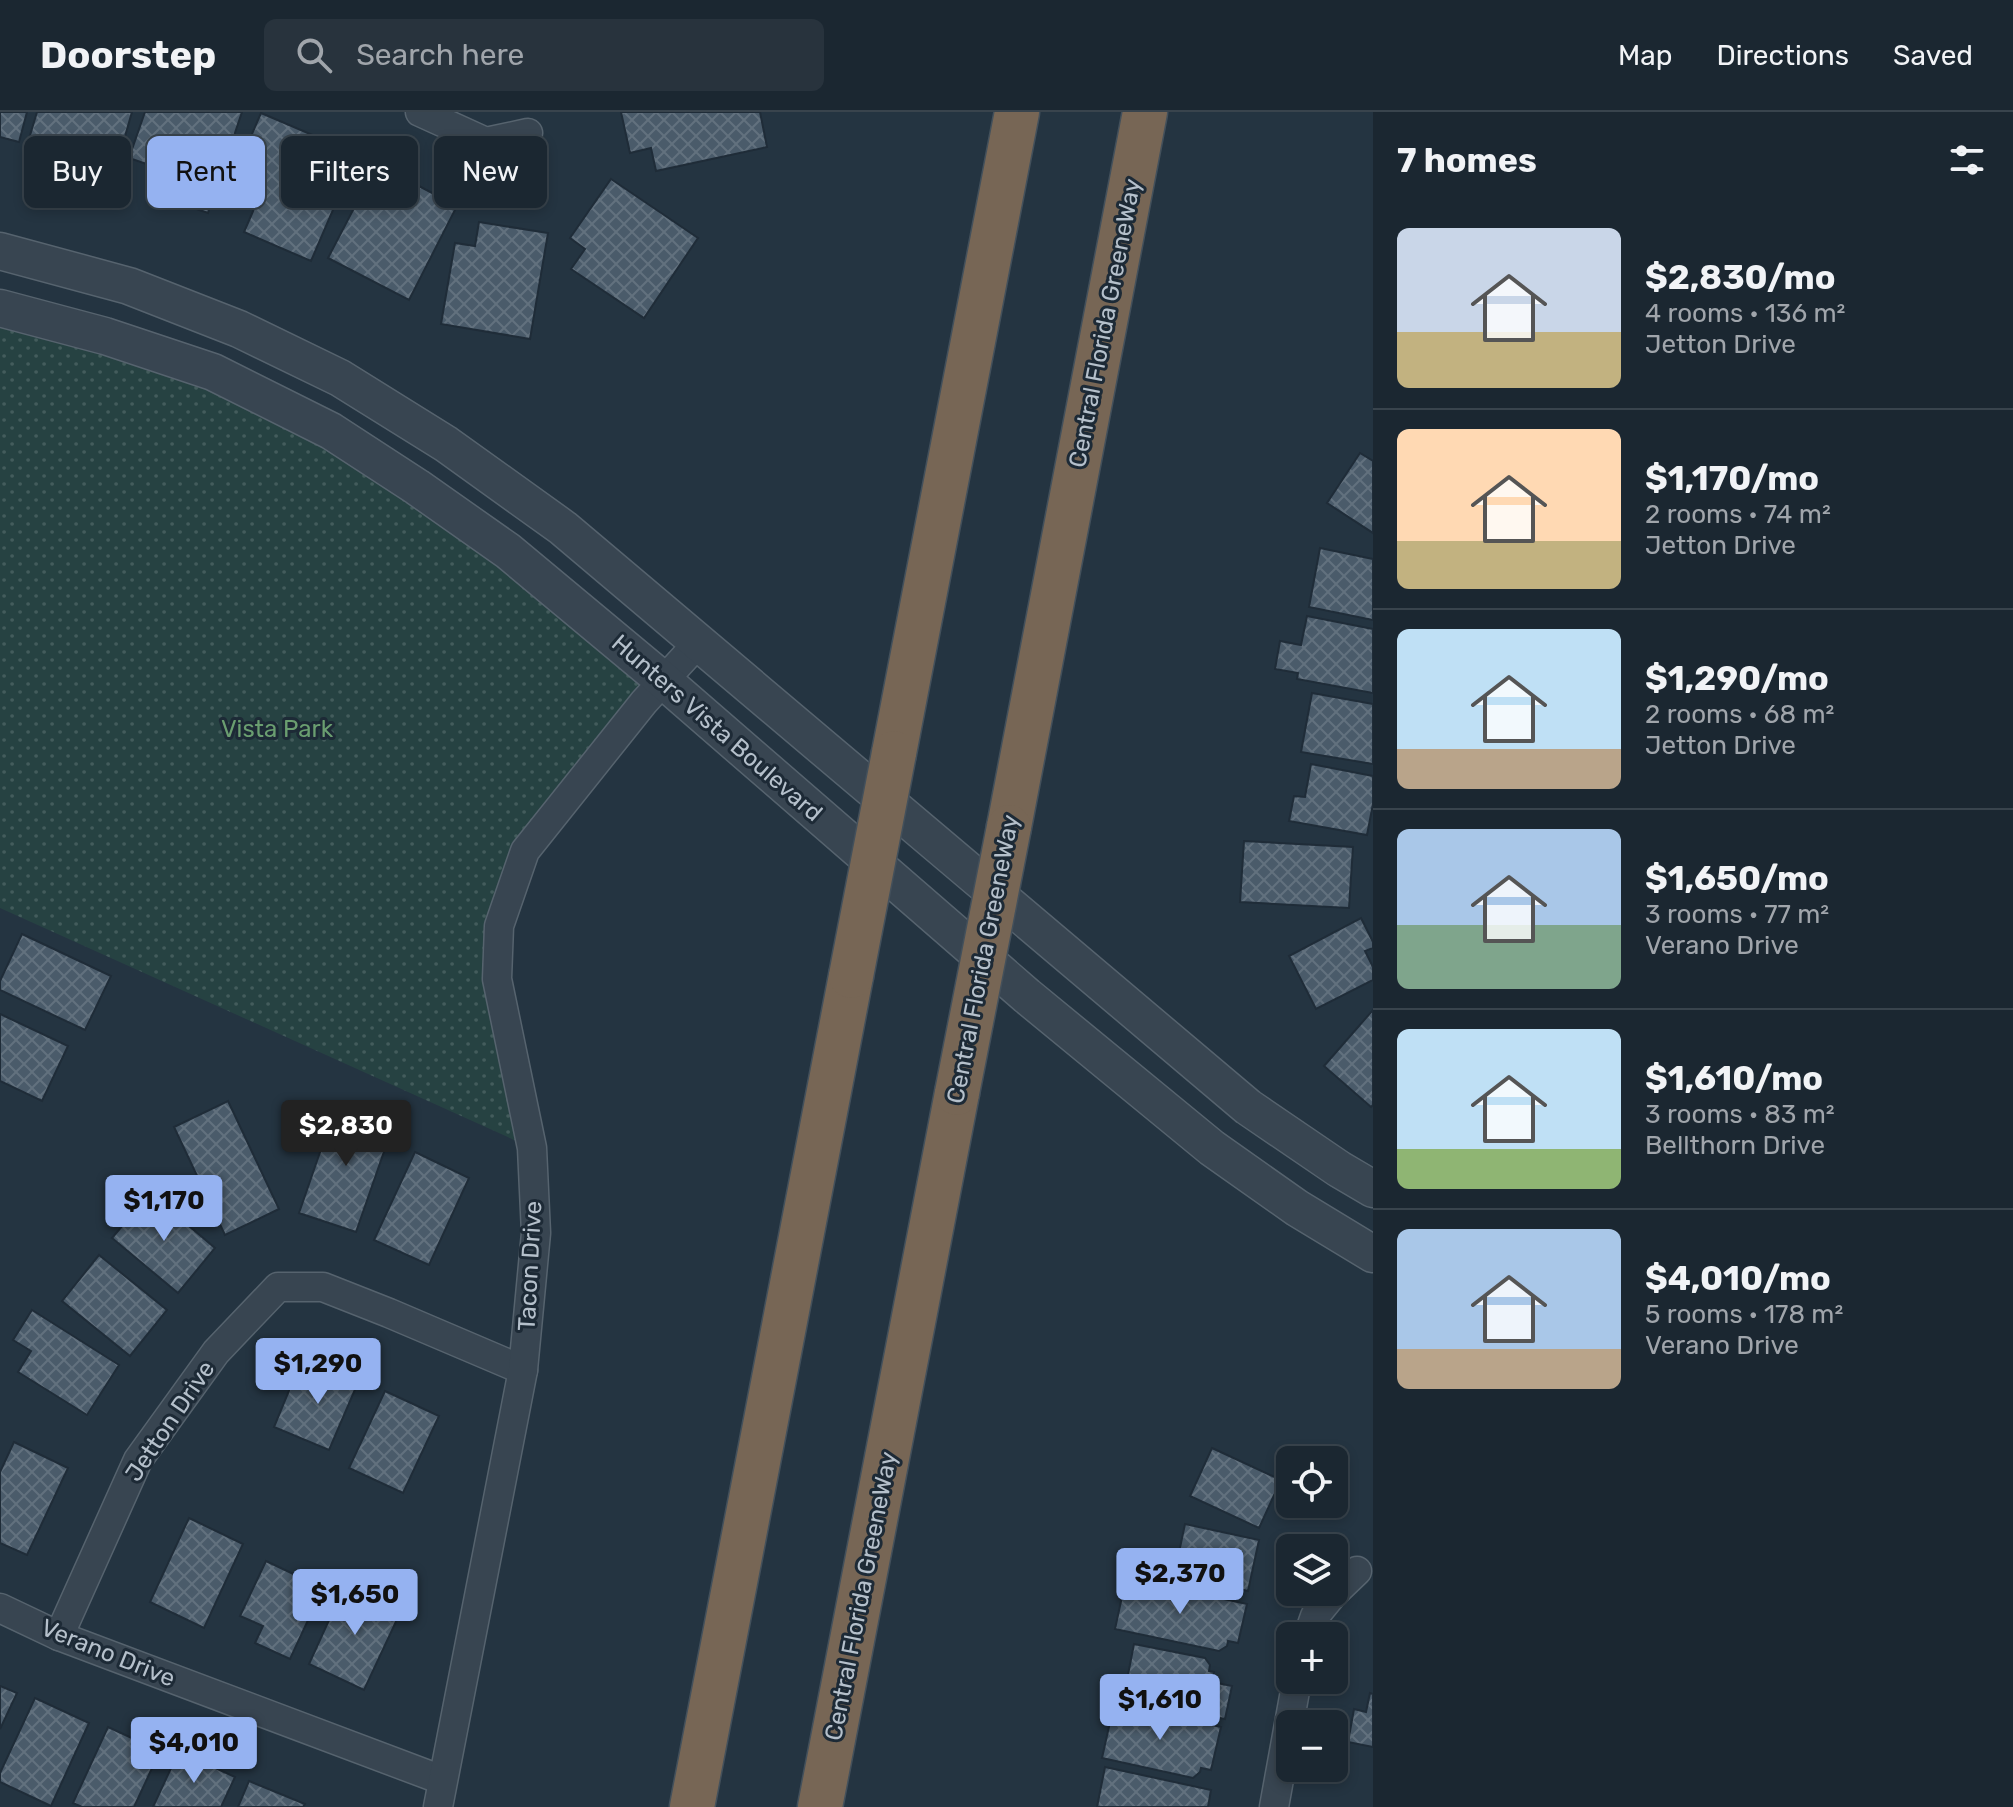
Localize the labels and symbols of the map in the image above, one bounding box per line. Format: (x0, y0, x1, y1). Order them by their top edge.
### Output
street label: Central Florida GreeneWay (1063, 176, 1147, 470)
street label: Hunters Vista Boulevard (606, 629, 828, 827)
park label: Vista Park (221, 715, 334, 743)
street label: Central Florida GreeneWay (941, 812, 1025, 1106)
pin: $2,830 (281, 1100, 411, 1168)
pin: $1,170 (99, 1175, 229, 1243)
street label: Tacon Drive (513, 1200, 547, 1332)
pin: $1,290 (253, 1338, 383, 1406)
street label: Jetton Drive (119, 1355, 221, 1487)
street label: Central Florida GreeneWay (819, 1449, 903, 1743)
pin: $2,370 (1115, 1548, 1245, 1616)
pin: $1,650 (290, 1569, 420, 1637)
street label: Verano Drive (37, 1613, 179, 1693)
pin: $1,610 (1095, 1674, 1225, 1742)
pin: $4,010 (129, 1717, 259, 1785)

